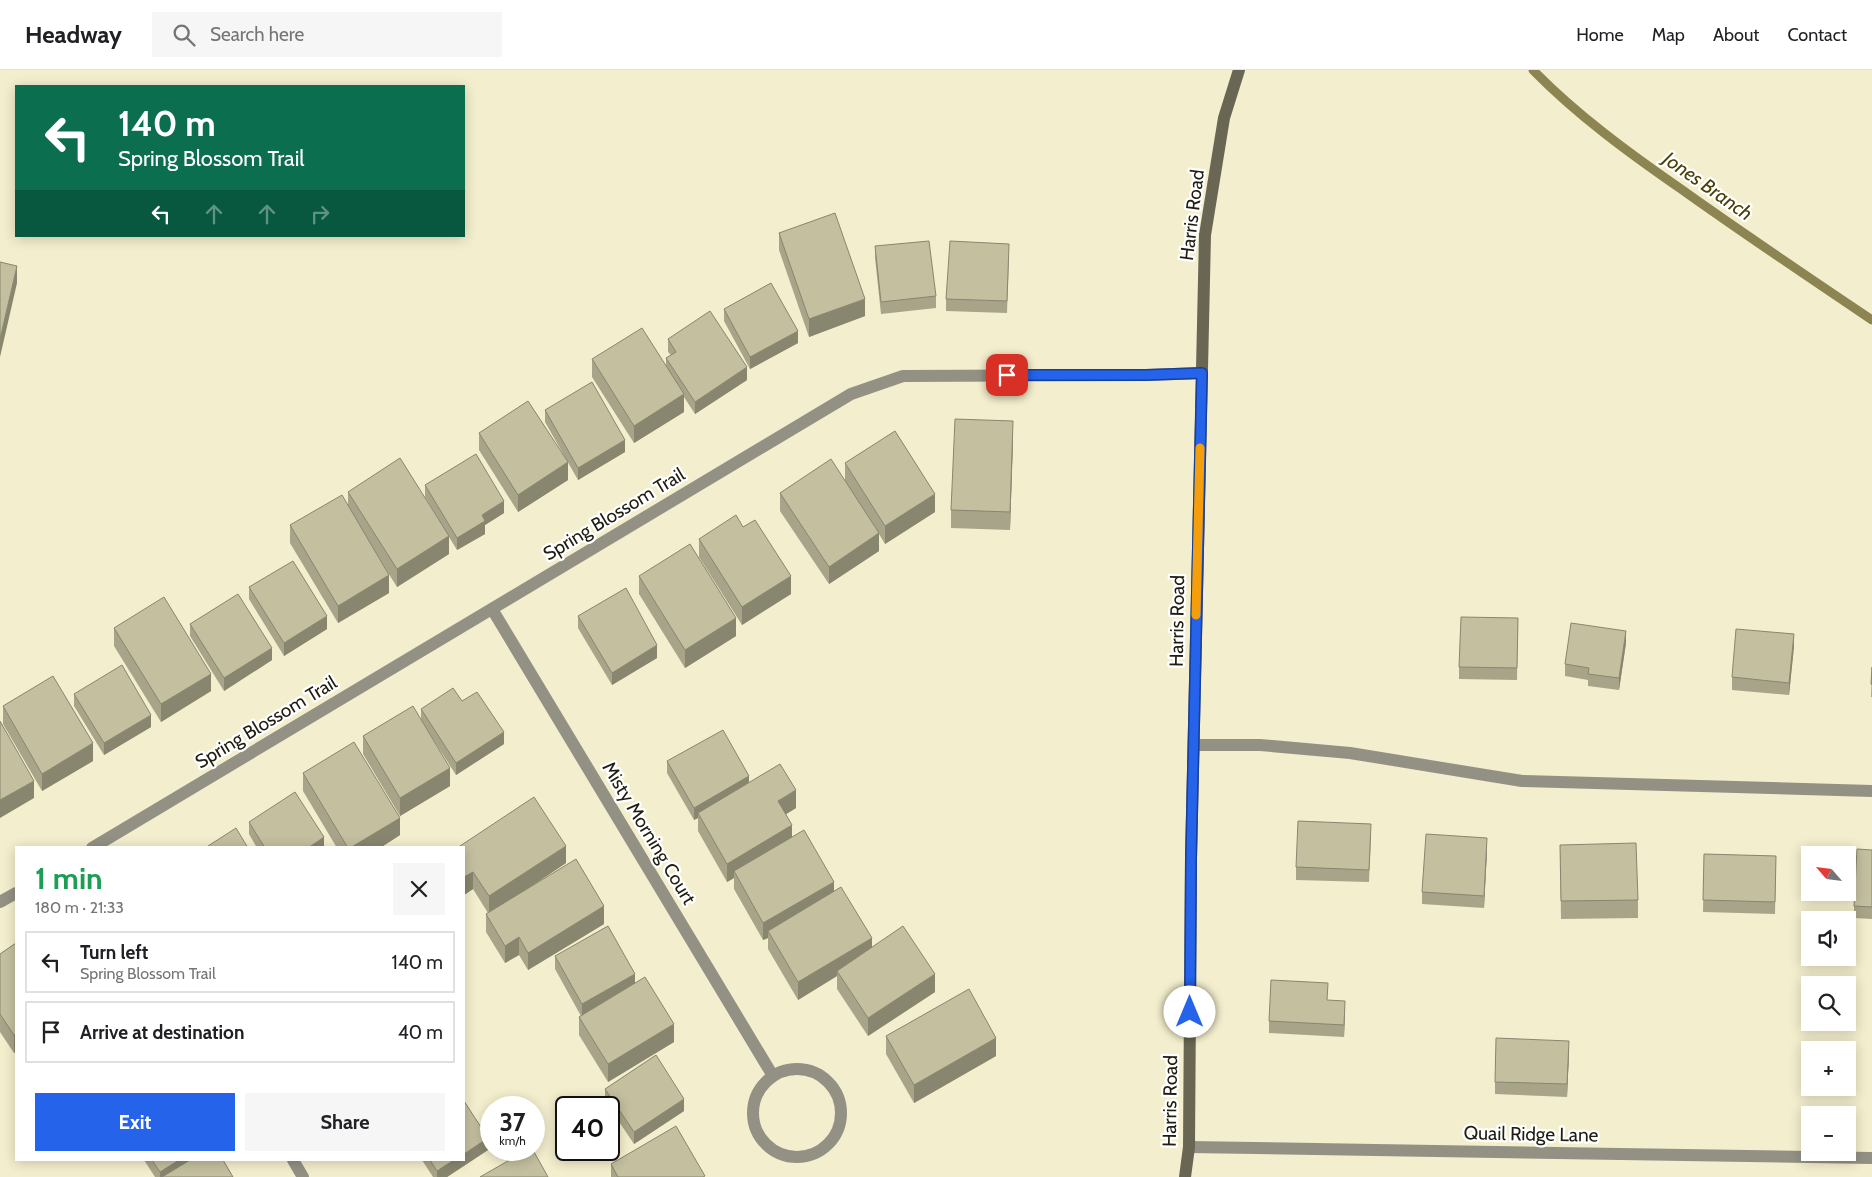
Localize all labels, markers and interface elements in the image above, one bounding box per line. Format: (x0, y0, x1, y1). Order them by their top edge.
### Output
search box (152, 12, 502, 57)
text: Headway (25, 20, 122, 49)
icon: search (170, 21, 198, 49)
text: Search here (210, 23, 304, 46)
text: Home (1576, 24, 1624, 46)
text: Map (1652, 24, 1685, 46)
text: About (1713, 24, 1759, 46)
text: Contact (1787, 24, 1847, 46)
text: 140 m (118, 102, 216, 145)
icon: left (35, 105, 100, 170)
text: Spring Blossom Trail (118, 145, 305, 172)
water label: Jones Branch (1657, 145, 1757, 226)
street label: Harris Road (1175, 168, 1209, 262)
icon: left (147, 200, 175, 228)
icon: ahead (200, 200, 228, 228)
icon: ahead (253, 200, 281, 228)
icon: right (306, 200, 334, 228)
pin (986, 354, 1028, 396)
icon: arrive (993, 361, 1021, 389)
street label: Spring Blossom Trail (539, 462, 689, 565)
street label: Harris Road (1165, 575, 1189, 667)
street label: Spring Blossom Trail (191, 670, 341, 773)
street label: Misty Morning Court (597, 758, 701, 909)
north arrow (1801, 846, 1856, 901)
map controls (1801, 846, 1856, 1161)
text: 1 min (35, 860, 103, 897)
button: close (393, 863, 445, 915)
text: 180 m · 21:33 (35, 898, 124, 917)
button: sound (1801, 911, 1856, 966)
text: Turn left (80, 941, 148, 964)
icon: left (37, 948, 65, 976)
text: 140 m (392, 951, 443, 974)
text: Spring Blossom Trail (80, 964, 216, 983)
button: search (1801, 976, 1856, 1031)
position arrow (1163, 985, 1215, 1037)
icon: arrive (37, 1018, 65, 1046)
text: Arrive at destination (80, 1021, 244, 1044)
text: 40 m (398, 1021, 443, 1044)
button: + (1801, 1041, 1856, 1096)
street label: Harris Road (1158, 1055, 1182, 1147)
button: Exit (35, 1093, 235, 1151)
button: Share (245, 1093, 445, 1151)
speed limit sign: 40 (555, 1096, 620, 1161)
button: − (1801, 1106, 1856, 1161)
text: 37 (499, 1107, 526, 1137)
street label: Quail Ridge Lane (1463, 1121, 1599, 1147)
text: km/h (499, 1133, 526, 1148)

